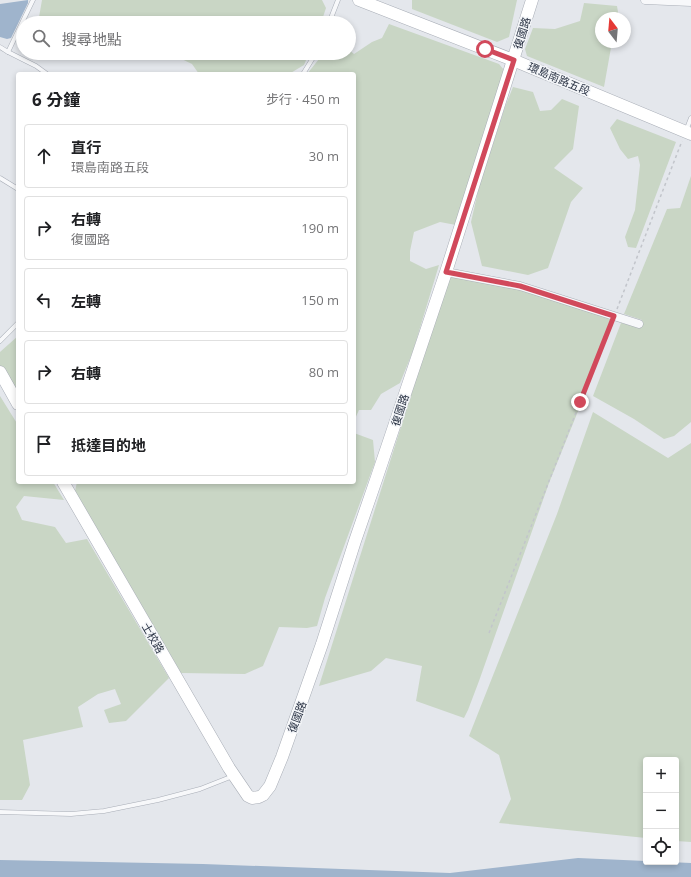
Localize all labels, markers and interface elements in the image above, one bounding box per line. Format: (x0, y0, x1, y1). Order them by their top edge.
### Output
north arrow (595, 12, 631, 48)
street label: 復國路 (510, 15, 534, 51)
search box (16, 16, 356, 60)
icon: search (30, 27, 52, 49)
text: 搜尋地點 (62, 29, 122, 49)
route start (476, 40, 494, 58)
street label: 環島南路五段 (526, 59, 593, 98)
text: 6 分鐘 (32, 88, 80, 111)
text: 步行 · 450 m (266, 90, 340, 108)
text: 直行 (71, 137, 101, 157)
icon: ahead (33, 145, 55, 167)
text: 30 m (309, 147, 339, 165)
text: 環島南路五段 (71, 158, 149, 176)
text: 右轉 (71, 209, 101, 229)
icon: right (33, 217, 55, 239)
text: 190 m (301, 219, 339, 237)
text: 復國路 (71, 230, 110, 248)
icon: left (33, 289, 55, 311)
text: 左轉 (71, 291, 101, 311)
text: 150 m (301, 291, 339, 309)
icon: right (33, 361, 55, 383)
text: 右轉 (71, 363, 101, 383)
text: 80 m (309, 363, 339, 381)
street label: 復國路 (387, 392, 412, 428)
route end (571, 393, 589, 411)
icon: arrive (33, 433, 55, 455)
text: 抵達目的地 (71, 435, 146, 455)
street label: 士校路 (139, 620, 168, 656)
street label: 復國路 (284, 699, 309, 735)
map controls (643, 757, 679, 865)
button: + (643, 757, 679, 793)
button: − (643, 793, 679, 829)
button: locate (643, 829, 679, 865)

